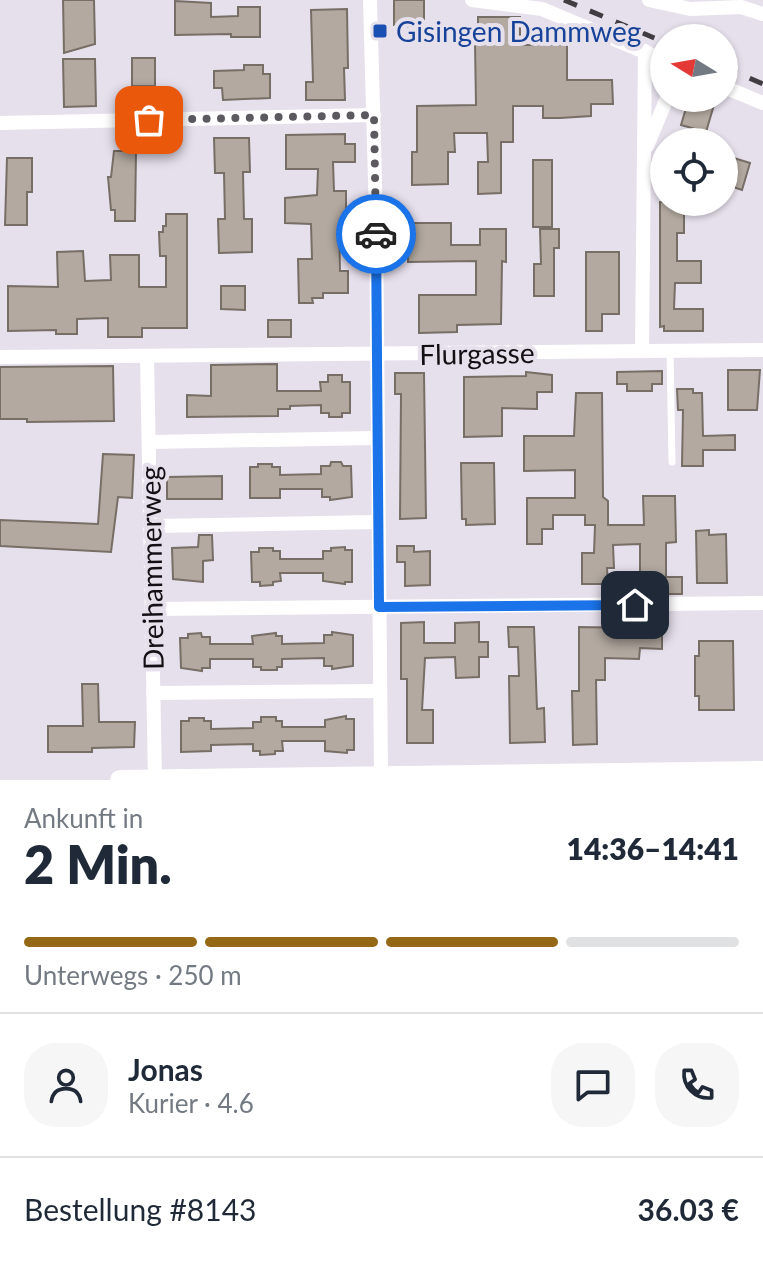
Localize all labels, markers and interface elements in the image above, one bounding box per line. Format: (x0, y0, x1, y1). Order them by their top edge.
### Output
place label: Gisingen Dammweg (396, 14, 641, 48)
marker: Gisingen Dammweg (371, 22, 389, 40)
north arrow (650, 24, 738, 112)
map controls (650, 24, 738, 216)
pin (115, 86, 183, 154)
icon: bag (127, 98, 171, 142)
button: locate (650, 128, 738, 216)
courier (336, 194, 416, 274)
icon: car (354, 212, 398, 256)
street label: Flurgasse (419, 335, 535, 371)
street label: Dreihammerweg (132, 466, 170, 670)
pin (601, 571, 669, 639)
icon: home (613, 583, 657, 627)
text: Ankunft in (24, 802, 143, 834)
text: 14:36–14:41 (566, 830, 739, 866)
text: 2 Min. (24, 833, 172, 895)
text: Unterwegs · 250 m (24, 959, 242, 991)
button: person (24, 1043, 108, 1127)
button: chat (551, 1043, 635, 1127)
button: phone (655, 1043, 739, 1127)
text: Jonas (128, 1051, 203, 1087)
text: Kurier · 4.6 (128, 1087, 254, 1119)
text: Bestellung #8143 (24, 1191, 256, 1227)
text: 36.03 € (638, 1191, 739, 1227)

